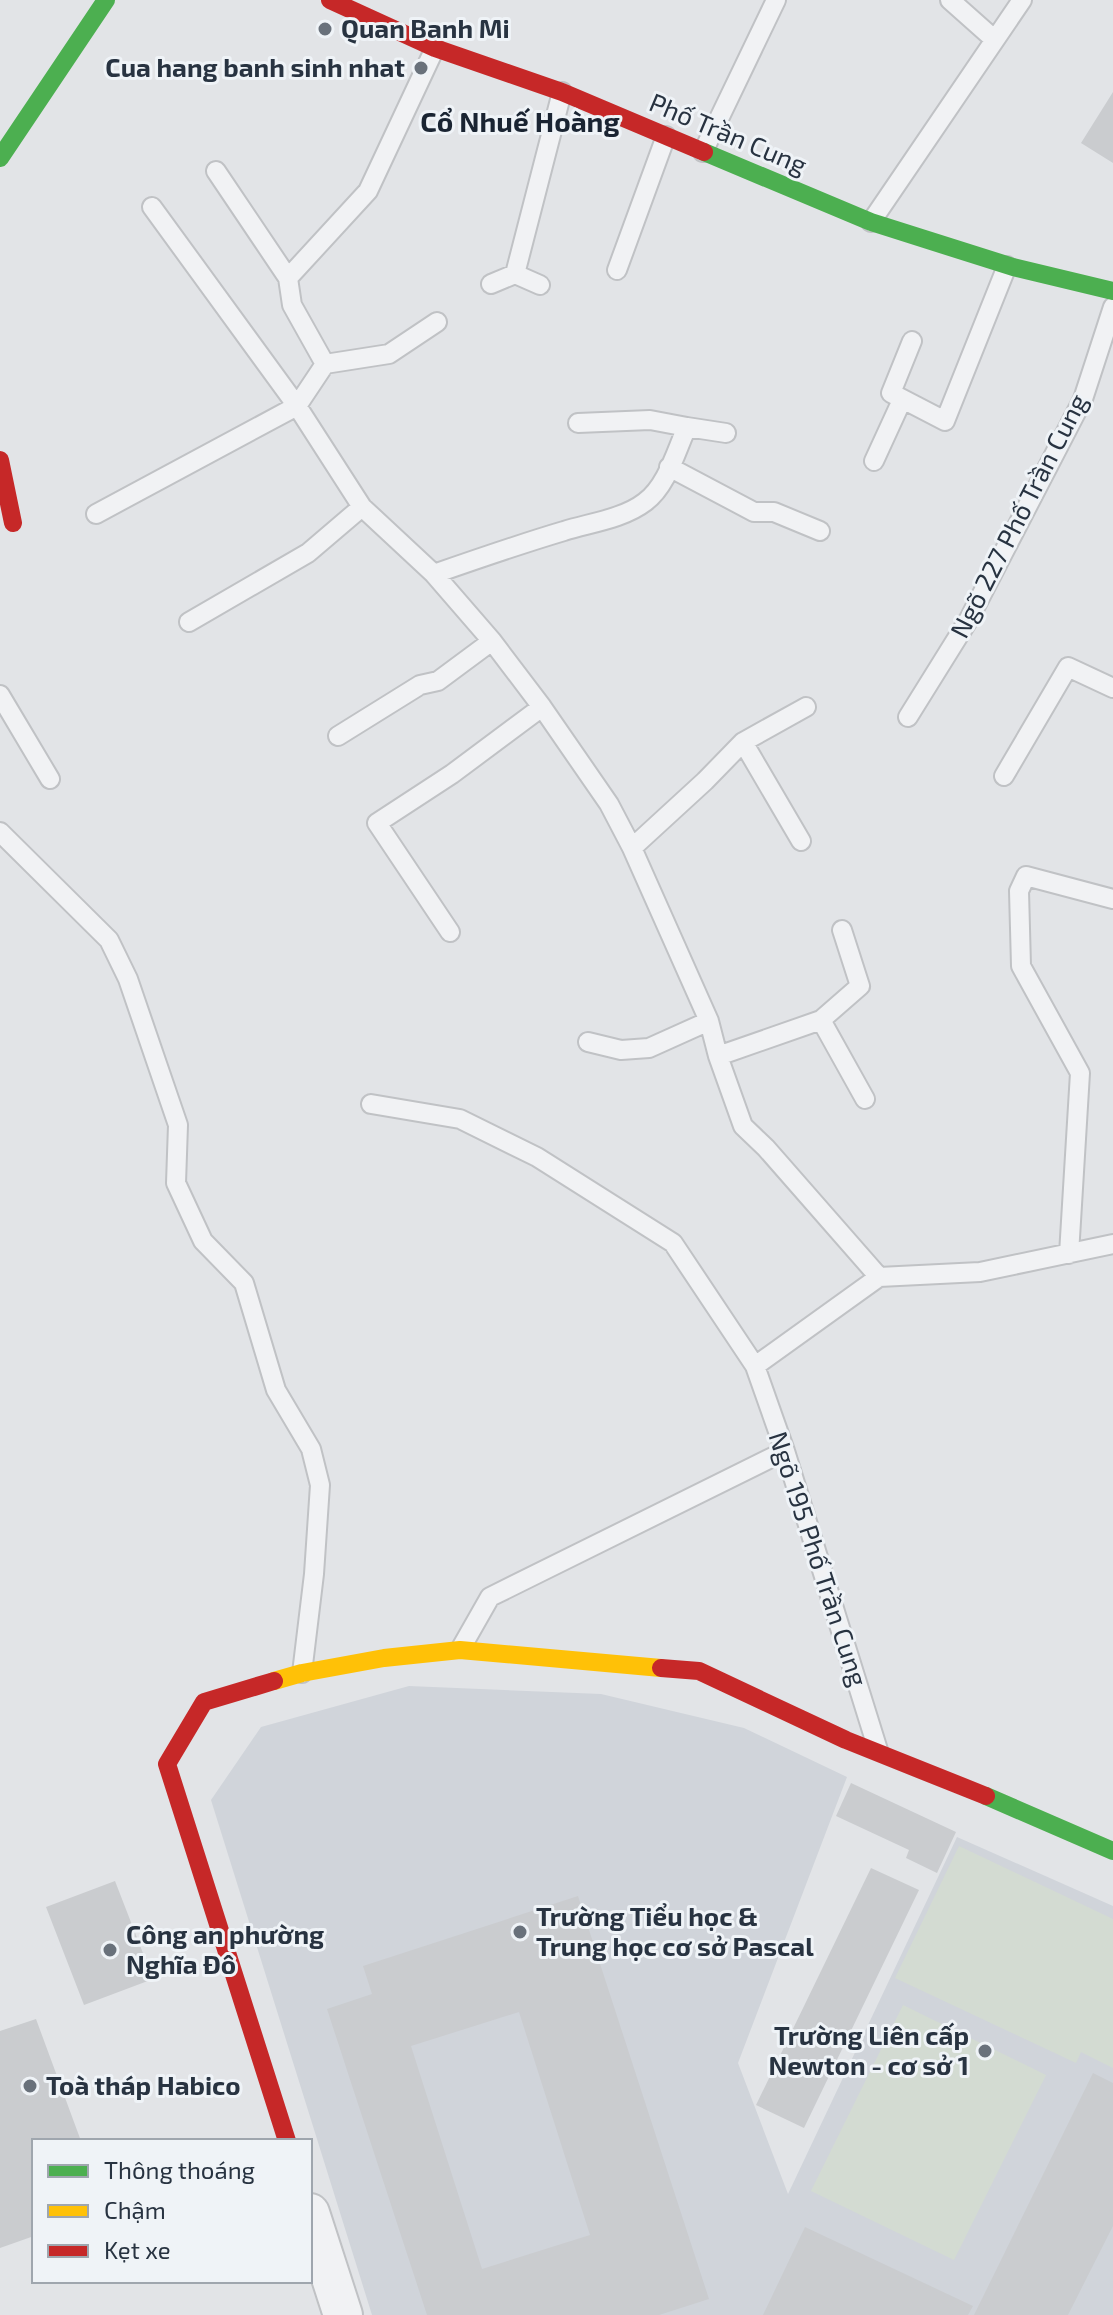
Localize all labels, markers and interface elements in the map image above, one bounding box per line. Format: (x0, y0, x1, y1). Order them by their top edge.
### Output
place label: Quan Banh Mi (341, 12, 510, 44)
marker: Quan Banh Mi (316, 20, 334, 38)
place label: Cua hang banh sinh nhat (105, 51, 405, 82)
marker: Cua hang banh sinh nhat (412, 59, 430, 77)
street label: Phố Trần Cung (645, 86, 812, 180)
district label: Cổ Nhuế Hoàng (420, 104, 620, 138)
street label: Ngõ 227 Phố Trần Cung (943, 388, 1093, 642)
street label: Ngõ 195 Phố Trần Cung (764, 1427, 875, 1690)
place label: Trường Tiểu học & Trung học cơ sở Pascal (536, 1900, 814, 1961)
place label: Công an phường Nghĩa Đô (126, 1918, 324, 1979)
marker: Trường Tiểu học & Trung học cơ sở Pascal (511, 1923, 529, 1941)
marker: Công an phường Nghĩa Đô (101, 1941, 119, 1959)
place label: Trường Liên cấp Newton - cơ sở 1 (768, 2019, 969, 2080)
marker: Trường Liên cấp Newton - cơ sở 1 (976, 2042, 994, 2060)
place label: Toà tháp Habico (46, 2069, 241, 2100)
marker: Toà tháp Habico (21, 2077, 39, 2095)
legend (32, 2139, 312, 2283)
text: Thông thoáng (104, 2155, 255, 2184)
text: Chậm (104, 2195, 166, 2224)
text: Kẹt xe (104, 2235, 171, 2264)

